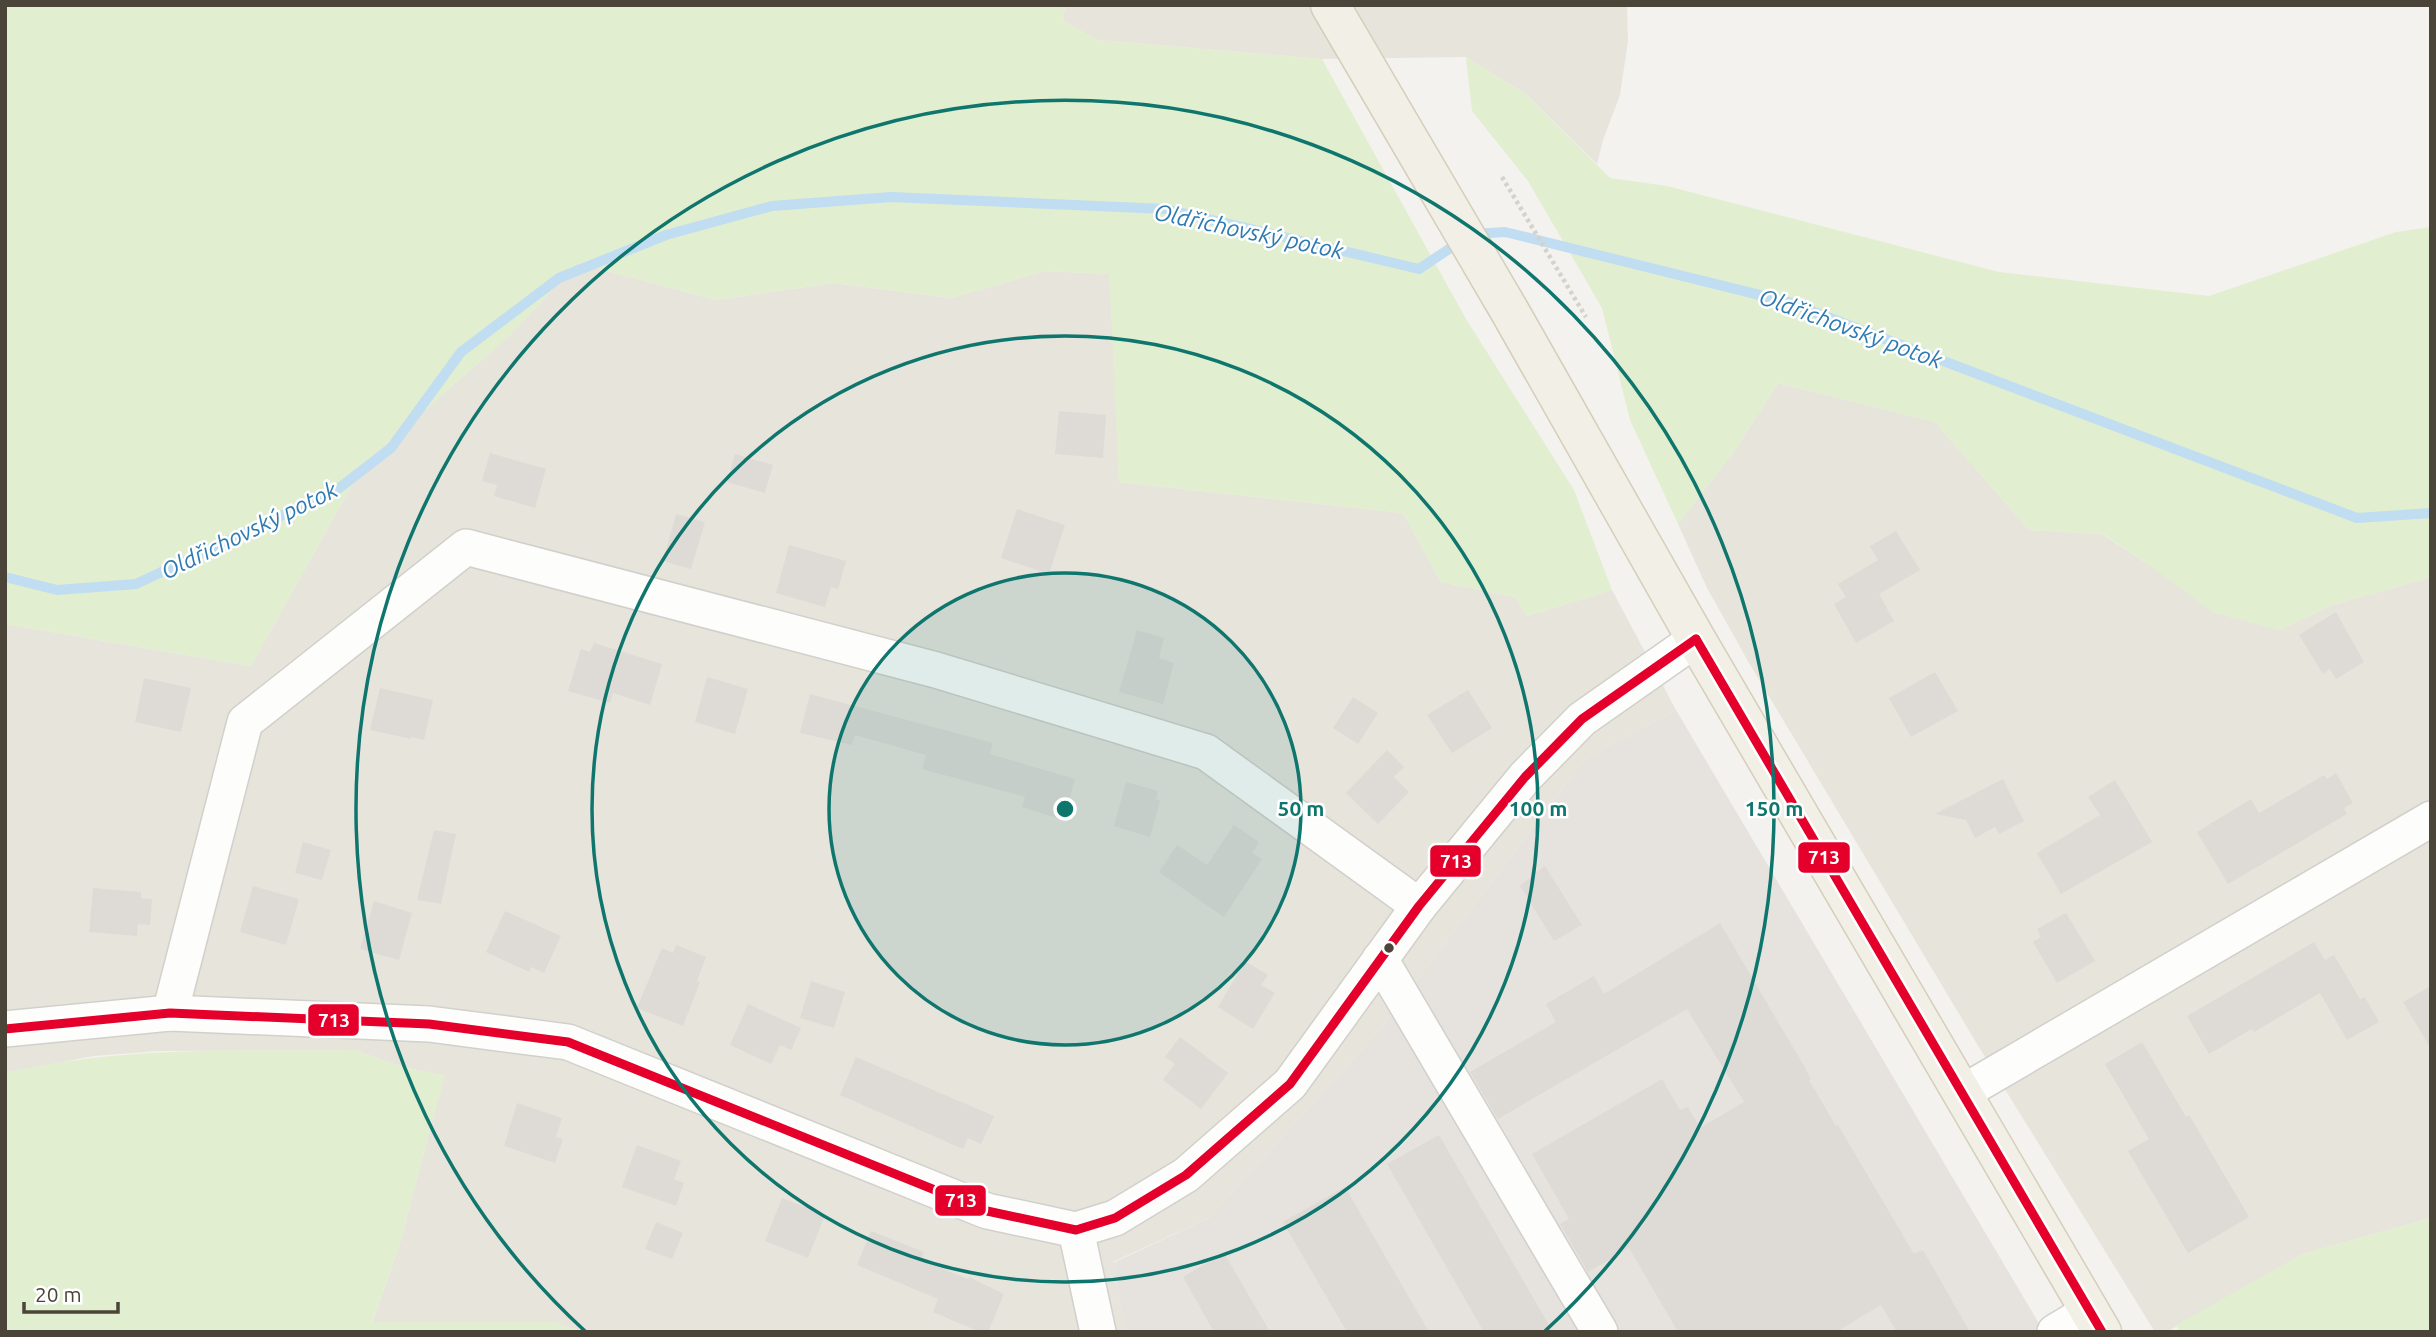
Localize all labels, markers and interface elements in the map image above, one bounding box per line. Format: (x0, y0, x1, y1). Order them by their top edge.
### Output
water label: Oldřichovský potok (1152, 199, 1346, 263)
water label: Oldřichovský potok (1756, 283, 1946, 373)
water label: Oldřichovský potok (157, 476, 341, 584)
text: 50 m (1278, 796, 1324, 820)
text: 100 m (1509, 796, 1567, 820)
text: 150 m (1745, 796, 1803, 820)
centre of rings (1053, 797, 1077, 821)
line badge: 713 (1797, 841, 1851, 874)
line badge: 713 (1429, 844, 1482, 878)
text: 713 (1808, 846, 1840, 868)
text: 713 (1440, 850, 1472, 872)
unlabelled marker (1382, 941, 1396, 955)
line badge: 713 (307, 1003, 360, 1037)
text: 713 (318, 1009, 350, 1031)
line badge: 713 (934, 1184, 987, 1217)
text: 713 (945, 1189, 977, 1211)
scale bar (24, 1270, 119, 1314)
text: 20 m (35, 1282, 82, 1306)

